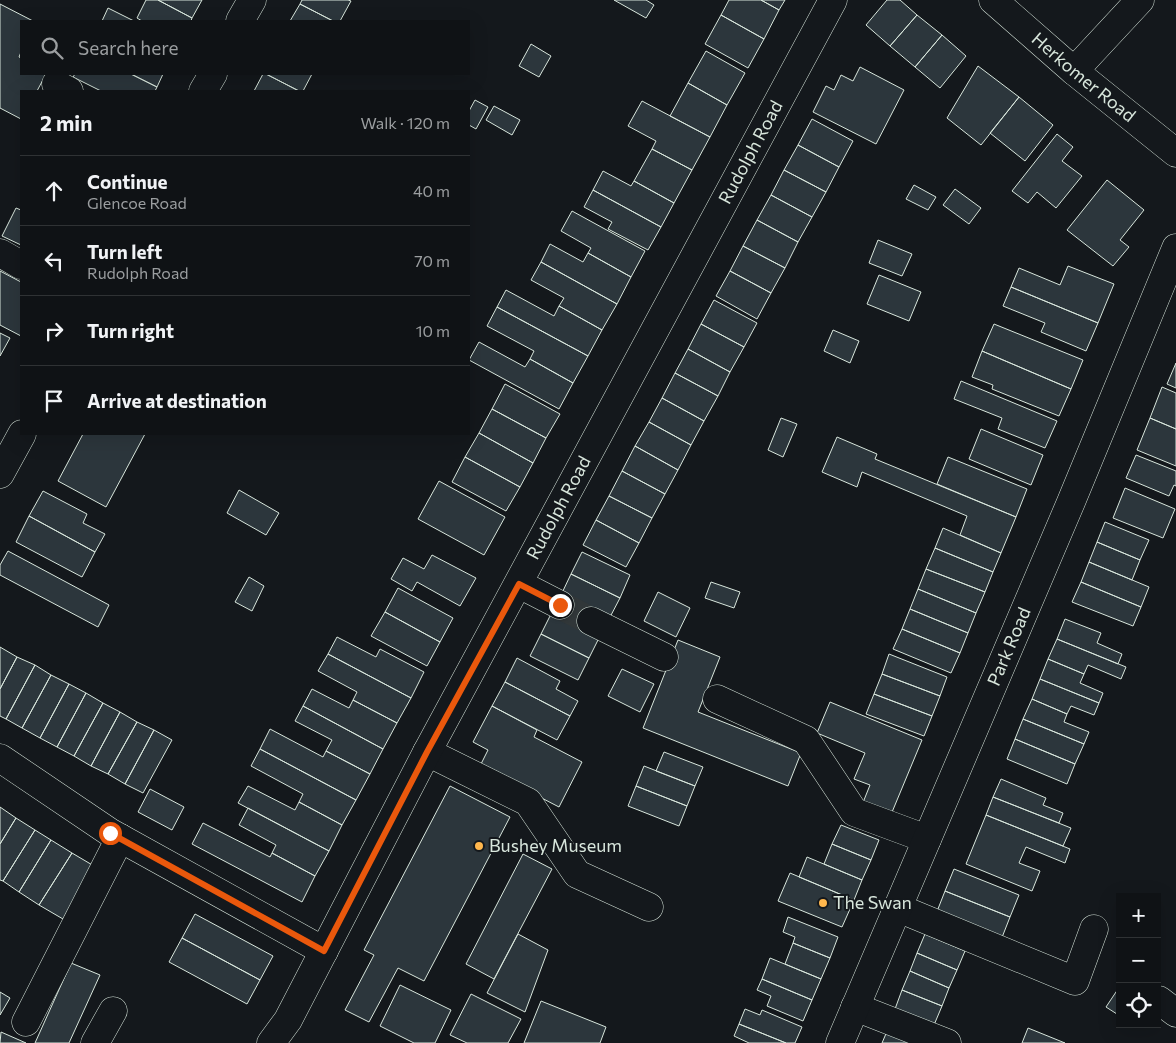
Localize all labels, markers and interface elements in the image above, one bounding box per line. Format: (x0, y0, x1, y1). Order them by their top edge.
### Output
search box (20, 20, 470, 75)
street label: Herkomer Road (1028, 27, 1140, 126)
icon: search (38, 34, 66, 62)
text: Search here (78, 36, 178, 59)
street label: Rudolph Road (713, 96, 787, 207)
text: 2 min (40, 110, 92, 135)
text: Walk · 120 m (360, 113, 450, 132)
text: Continue (87, 170, 167, 193)
icon: ahead (40, 177, 68, 205)
text: 40 m (413, 181, 450, 200)
text: Glencoe Road (87, 193, 187, 212)
text: Turn left (87, 240, 162, 263)
icon: left (40, 247, 68, 275)
text: 70 m (414, 251, 450, 270)
text: Rudolph Road (87, 263, 189, 282)
icon: right (40, 317, 68, 345)
text: Turn right (87, 319, 174, 342)
text: 10 m (416, 321, 450, 340)
icon: arrive (40, 387, 68, 415)
text: Arrive at destination (87, 389, 267, 412)
street label: Rudolph Road (521, 452, 595, 563)
route end (549, 594, 572, 617)
street label: Park Road (982, 604, 1035, 689)
route start (99, 822, 122, 845)
place label: Bushey Museum (489, 834, 622, 856)
marker: Bushey Museum (473, 840, 485, 852)
place label: The Swan (833, 891, 912, 913)
map controls (1116, 893, 1161, 1028)
button: + (1116, 893, 1161, 938)
marker: The Swan (817, 897, 829, 909)
button: − (1116, 938, 1161, 983)
button: locate (1116, 983, 1161, 1028)

